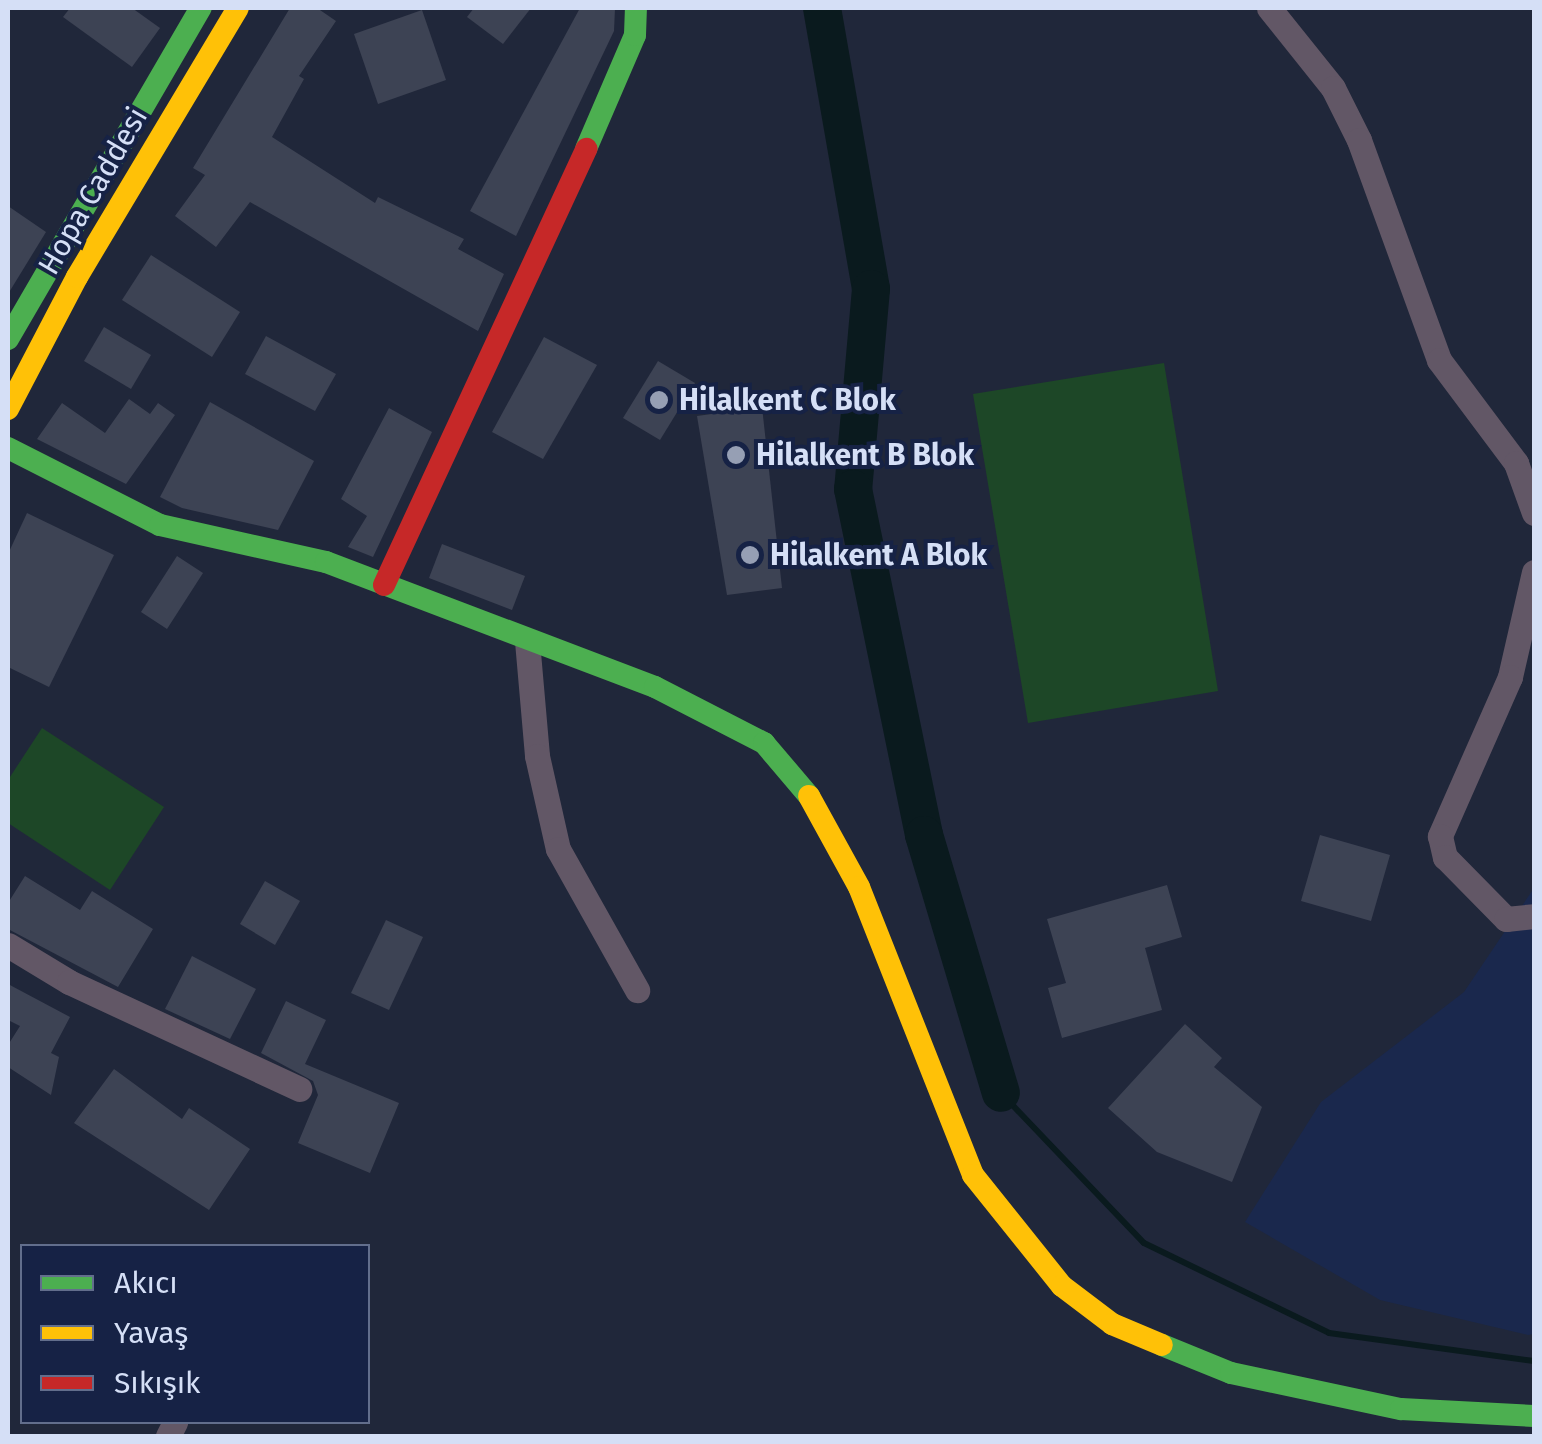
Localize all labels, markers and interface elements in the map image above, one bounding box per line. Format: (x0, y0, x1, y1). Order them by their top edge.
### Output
street label: Hopa Caddesi (31, 101, 155, 281)
place label: Hilalkent C Blok (679, 382, 896, 418)
marker: Hilalkent C Blok (648, 389, 670, 411)
place label: Hilalkent B Blok (756, 437, 974, 473)
marker: Hilalkent B Blok (725, 444, 747, 466)
place label: Hilalkent A Blok (770, 537, 987, 573)
marker: Hilalkent A Blok (739, 544, 761, 566)
legend (20, 1244, 370, 1424)
text: Akıcı (114, 1265, 178, 1301)
text: Yavaş (114, 1315, 188, 1351)
text: Sıkışık (114, 1365, 200, 1401)

